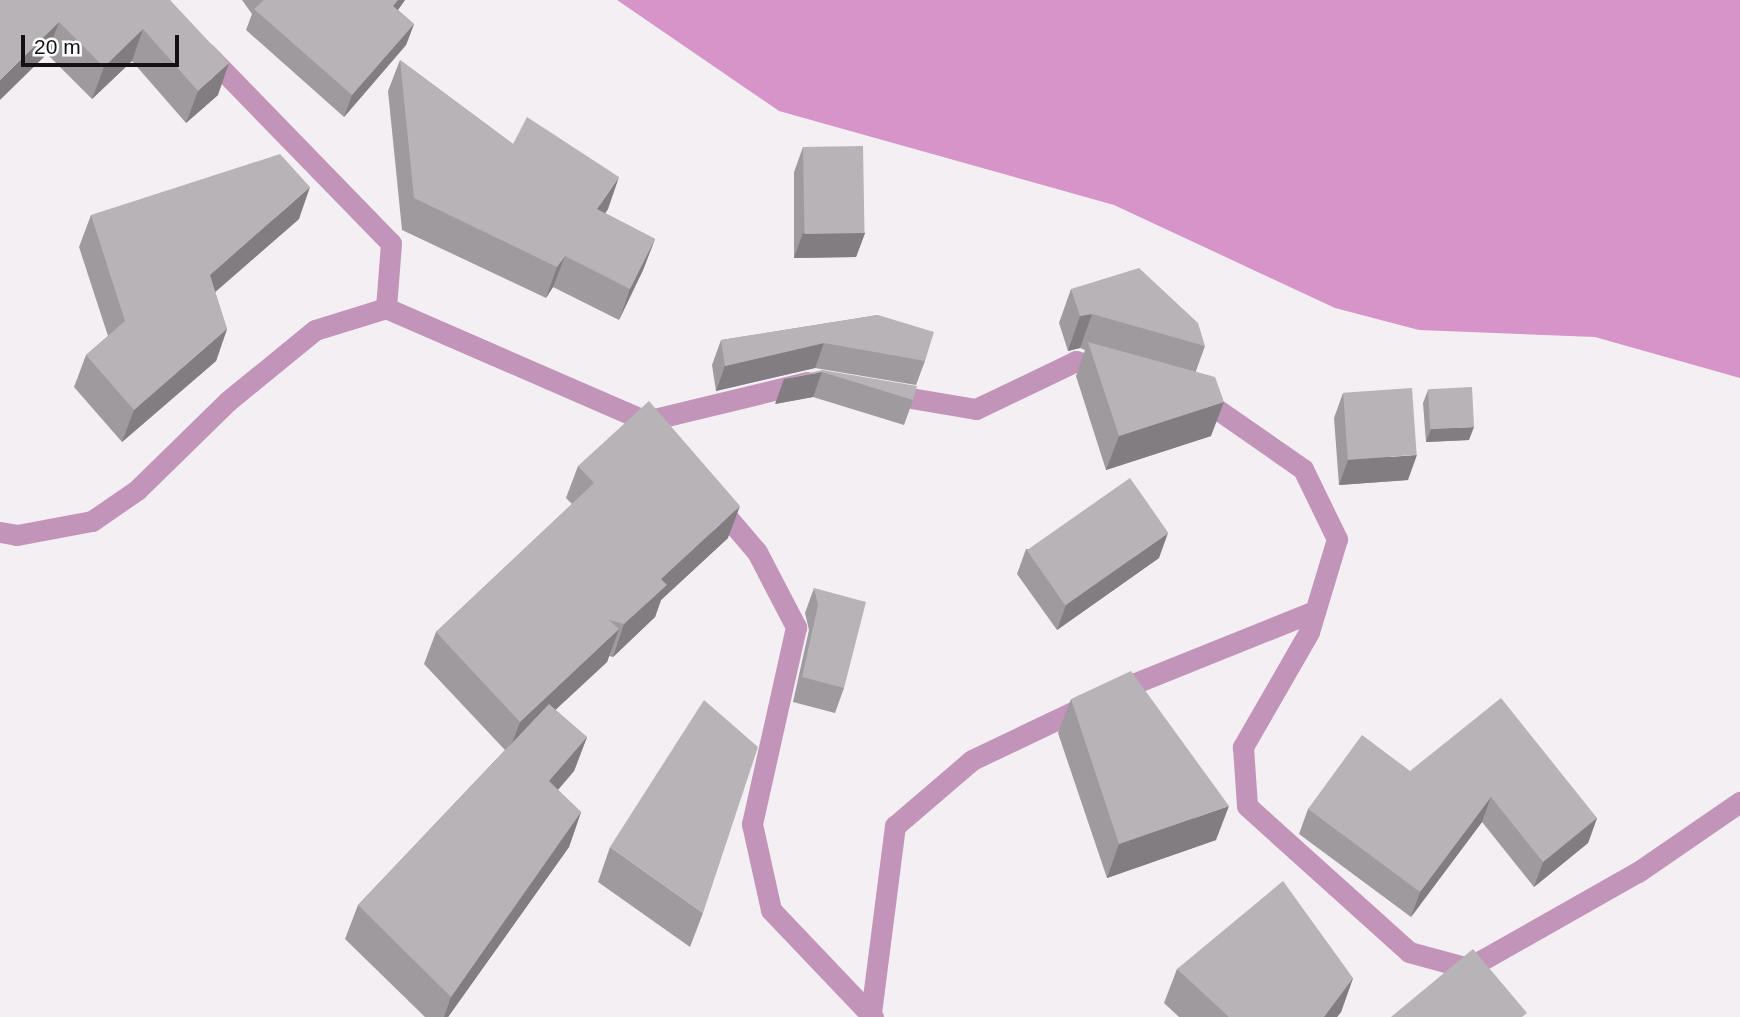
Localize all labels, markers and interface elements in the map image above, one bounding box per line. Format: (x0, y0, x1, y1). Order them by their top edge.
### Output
scale bar (24, 21, 182, 65)
text: 20 m (34, 35, 81, 58)

